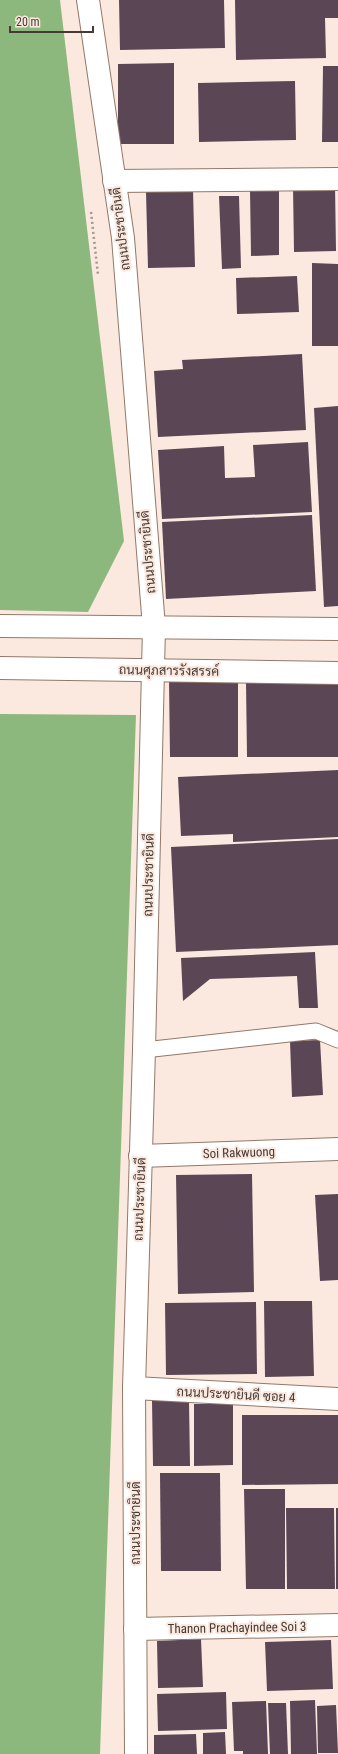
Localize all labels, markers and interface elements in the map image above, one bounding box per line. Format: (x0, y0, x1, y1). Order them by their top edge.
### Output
scale bar (10, 8, 93, 34)
text: 20 m (16, 15, 40, 29)
street label: ถนนประชายินดี (106, 187, 133, 272)
street label: ถนนประชายินดี (134, 510, 159, 594)
street label: ถนนศุภสารรังสรรค์ (119, 660, 219, 681)
street label: ถนนประชายินดี (138, 833, 157, 917)
street label: Soi Rakwuong (203, 1144, 275, 1161)
street label: ถนนประชายินดี (129, 1157, 148, 1241)
street label: ถนนประชายินดี ซอย 4 (176, 1382, 296, 1405)
street label: ถนนประชายินดี (126, 1481, 143, 1565)
street label: Thanon Prachayindee Soi 3 (167, 1619, 307, 1636)

